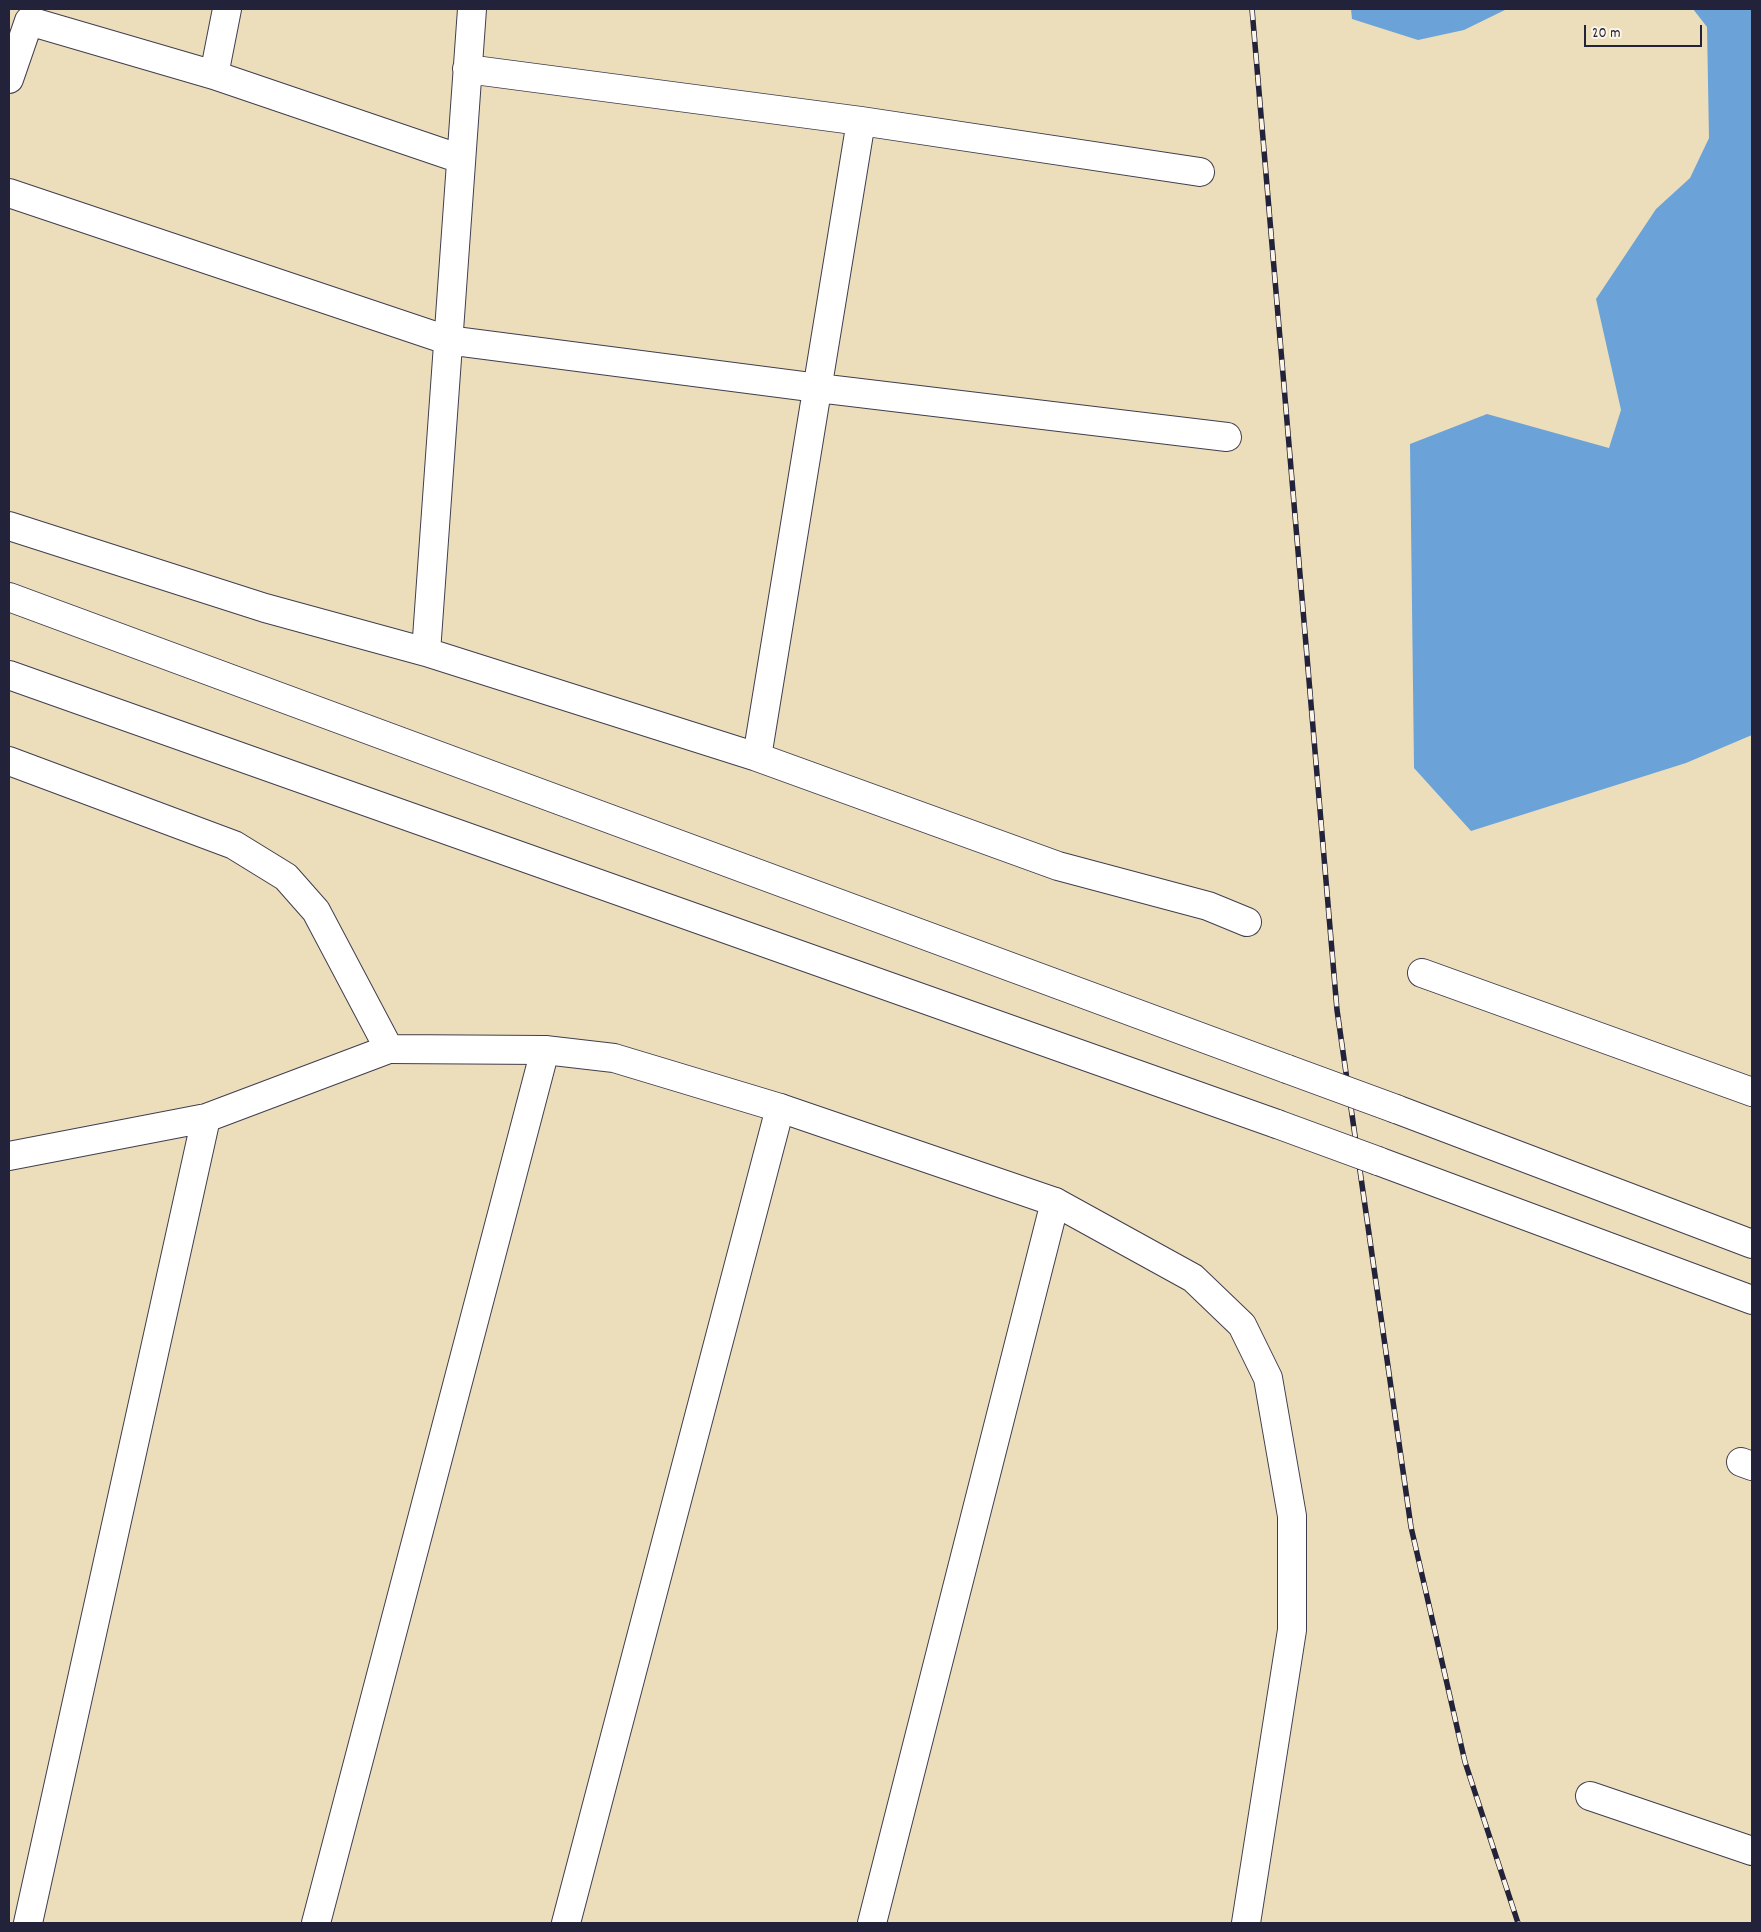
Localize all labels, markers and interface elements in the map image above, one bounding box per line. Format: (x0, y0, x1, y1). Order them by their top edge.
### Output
scale bar (1586, 15, 1704, 47)
text: 20 m (1592, 23, 1620, 45)

